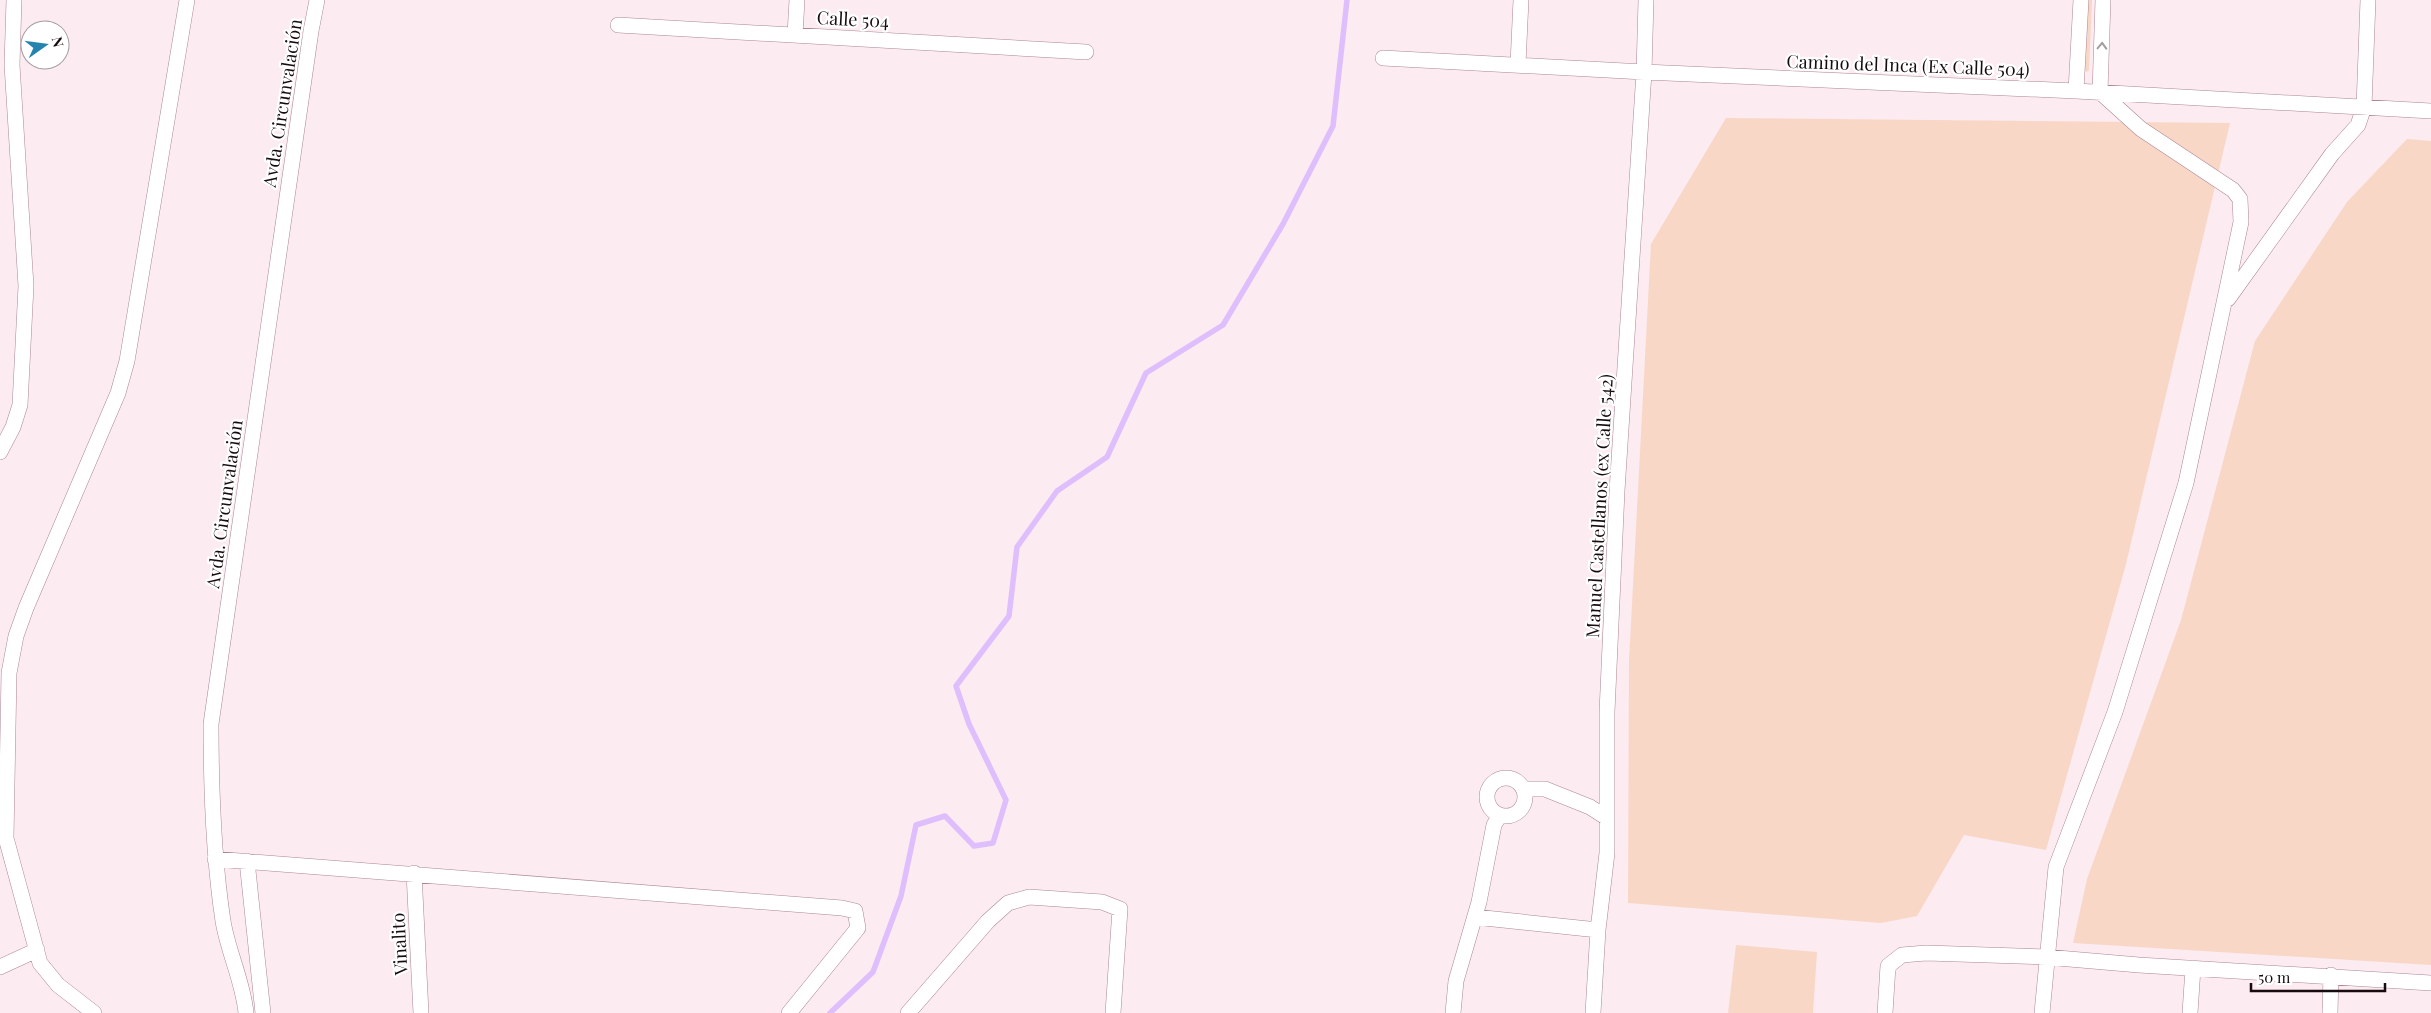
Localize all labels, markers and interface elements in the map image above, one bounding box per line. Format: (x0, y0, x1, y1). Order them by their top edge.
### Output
street label: Calle 504 (816, 5, 890, 33)
street label: Avda. Circunvalación (257, 17, 307, 190)
north arrow (20, 20, 70, 70)
text: N (48, 35, 69, 49)
one-way arrow (2096, 42, 2107, 50)
street label: Camino del Inca (Ex Calle 504) (1786, 49, 2030, 81)
street label: Manuel Castellanos (ex Calle 542) (1580, 374, 1618, 638)
street label: Avda. Circunvalación (200, 418, 248, 591)
street label: Vinalito (385, 912, 413, 977)
scale bar (2251, 960, 2385, 992)
text: 50 m (2258, 967, 2291, 987)

